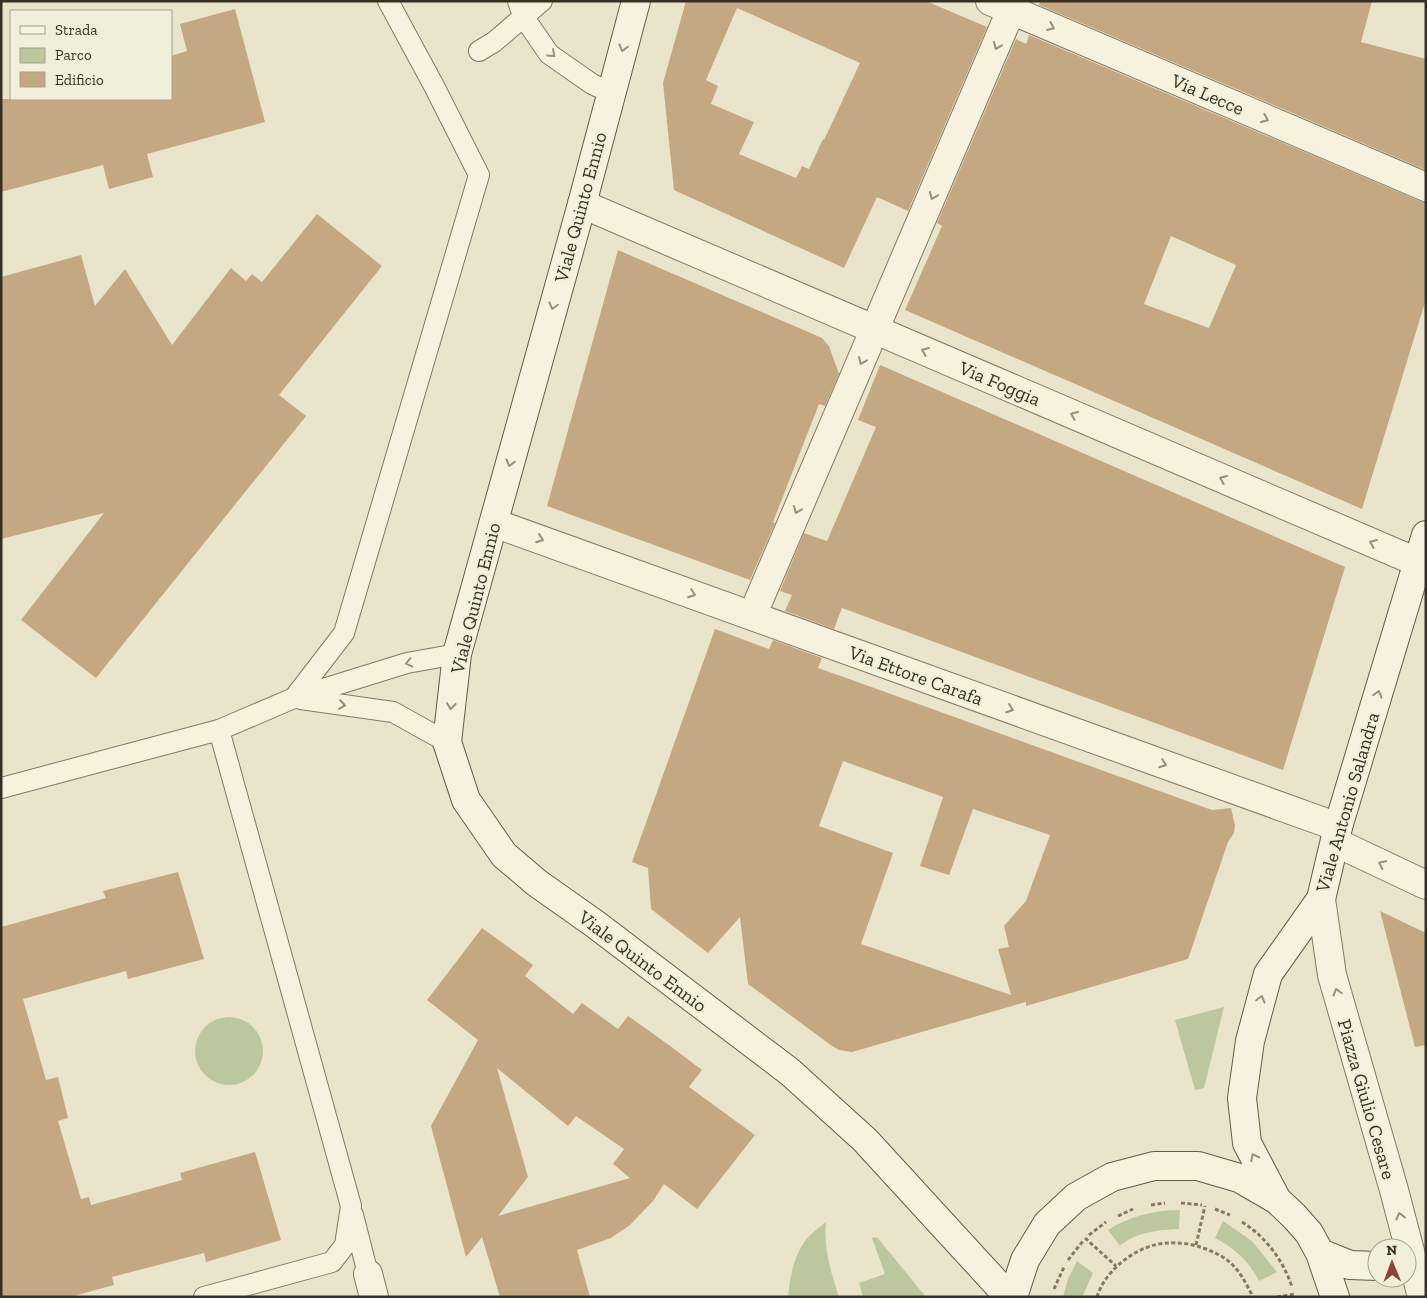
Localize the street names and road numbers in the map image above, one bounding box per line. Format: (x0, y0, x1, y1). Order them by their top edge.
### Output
street label: Via Lecce (1167, 69, 1248, 120)
street label: Viale Quinto Ennio (549, 129, 612, 286)
street label: Via Foggia (955, 356, 1044, 411)
street label: Viale Quinto Ennio (445, 520, 505, 677)
street label: Via Ettore Carafa (845, 640, 986, 710)
street label: Viale Antonio Salandra (1310, 709, 1384, 896)
street label: Viale Quinto Ennio (573, 905, 712, 1017)
street label: Piazza Giulio Cesare (1333, 1016, 1400, 1182)

